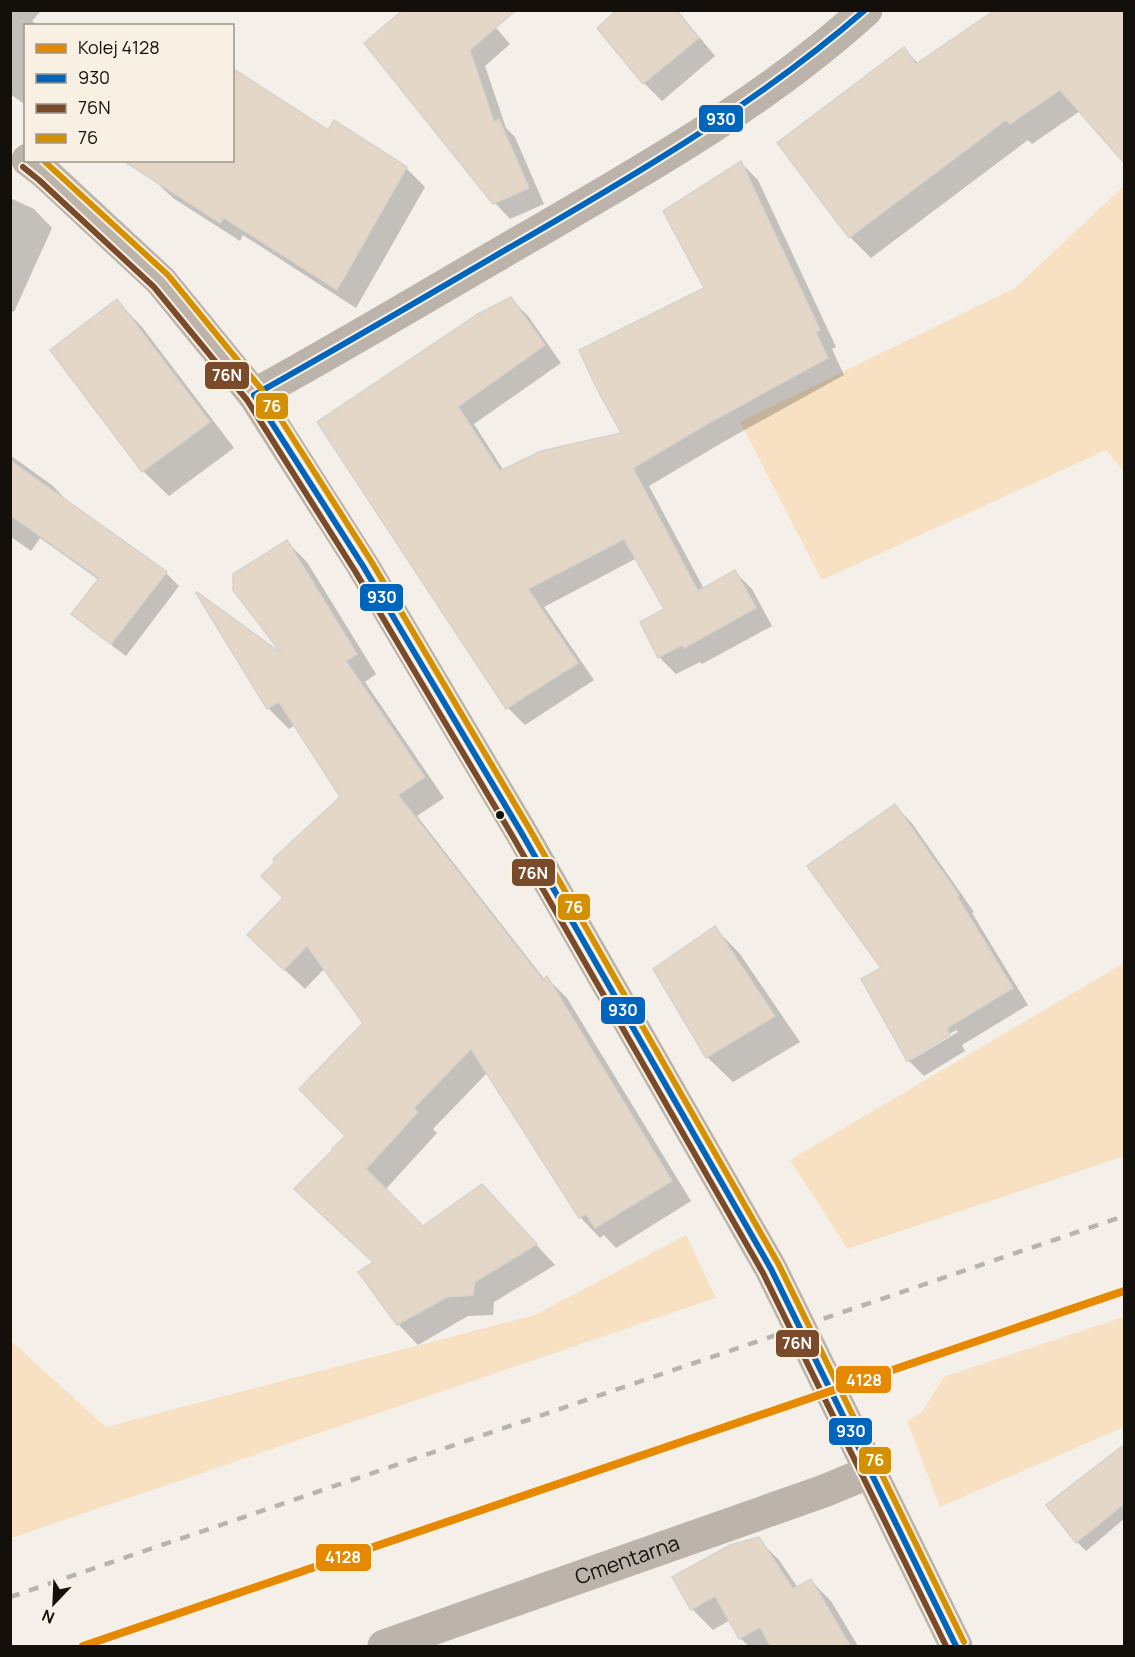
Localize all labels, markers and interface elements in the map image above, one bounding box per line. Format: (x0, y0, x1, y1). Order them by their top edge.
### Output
legend (24, 24, 234, 162)
text: Kolej 4128 (78, 35, 160, 59)
text: 930 (78, 65, 110, 89)
text: 76N (78, 95, 111, 119)
line badge: 930 (698, 104, 744, 133)
text: 930 (706, 108, 736, 130)
text: 76 (78, 125, 98, 149)
line badge: 76N (204, 361, 250, 390)
text: 76N (212, 364, 242, 386)
line badge: 76 (255, 392, 289, 420)
text: 76 (263, 395, 281, 417)
line badge: 930 (359, 583, 404, 612)
text: 930 (367, 586, 397, 608)
unlabelled marker (494, 809, 506, 821)
line badge: 76N (511, 858, 556, 887)
text: 76N (518, 862, 548, 884)
line badge: 76 (557, 893, 591, 921)
text: 76 (565, 896, 583, 918)
line badge: 930 (600, 996, 646, 1025)
text: 930 (608, 999, 638, 1021)
line badge: 76N (775, 1329, 820, 1358)
text: 76N (782, 1332, 812, 1354)
line badge: 4128 (835, 1365, 892, 1394)
text: 4128 (846, 1369, 882, 1391)
line badge: 930 (828, 1417, 873, 1446)
text: 930 (836, 1420, 866, 1442)
line badge: 76 (858, 1446, 892, 1475)
text: 76 (866, 1449, 884, 1471)
street label: Cmentarna (571, 1528, 683, 1591)
line badge: 4128 (315, 1543, 372, 1572)
text: 4128 (325, 1546, 361, 1568)
north arrow (24, 1573, 84, 1633)
text: N (39, 1604, 58, 1629)

